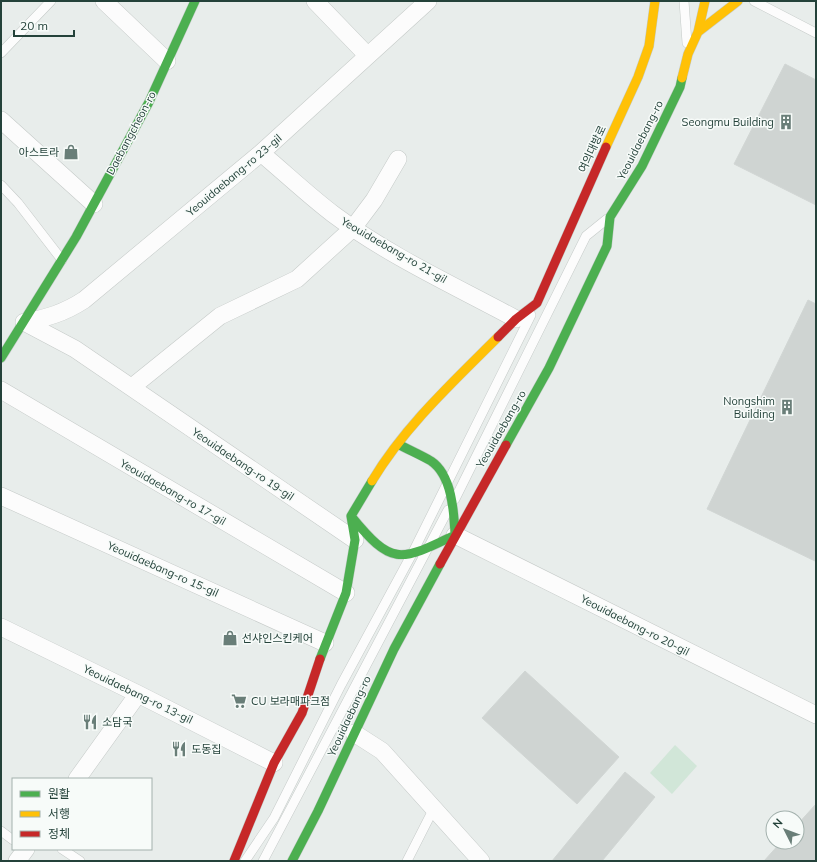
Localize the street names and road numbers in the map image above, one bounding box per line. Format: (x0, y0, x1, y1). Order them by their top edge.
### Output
street label: Daebangcheon-ro (103, 89, 159, 177)
street label: Yeouidaebang-ro (613, 98, 666, 183)
street label: 여의대방로 (575, 123, 609, 175)
street label: Yeouidaebang-ro 23-gil (183, 131, 285, 220)
street label: Yeouidaebang-ro 21-gil (338, 213, 450, 286)
street label: Yeouidaebang-ro (473, 388, 529, 471)
street label: Yeouidaebang-ro 19-gil (188, 424, 297, 503)
street label: Yeouidaebang-ro 17-gil (117, 455, 229, 528)
street label: Yeouidaebang-ro 15-gil (104, 538, 221, 600)
street label: Yeouidaebang-ro 20-gil (577, 591, 692, 659)
street label: Yeouidaebang-ro 13-gil (80, 661, 195, 727)
street label: Yeouidaebang-ro (324, 673, 374, 759)

